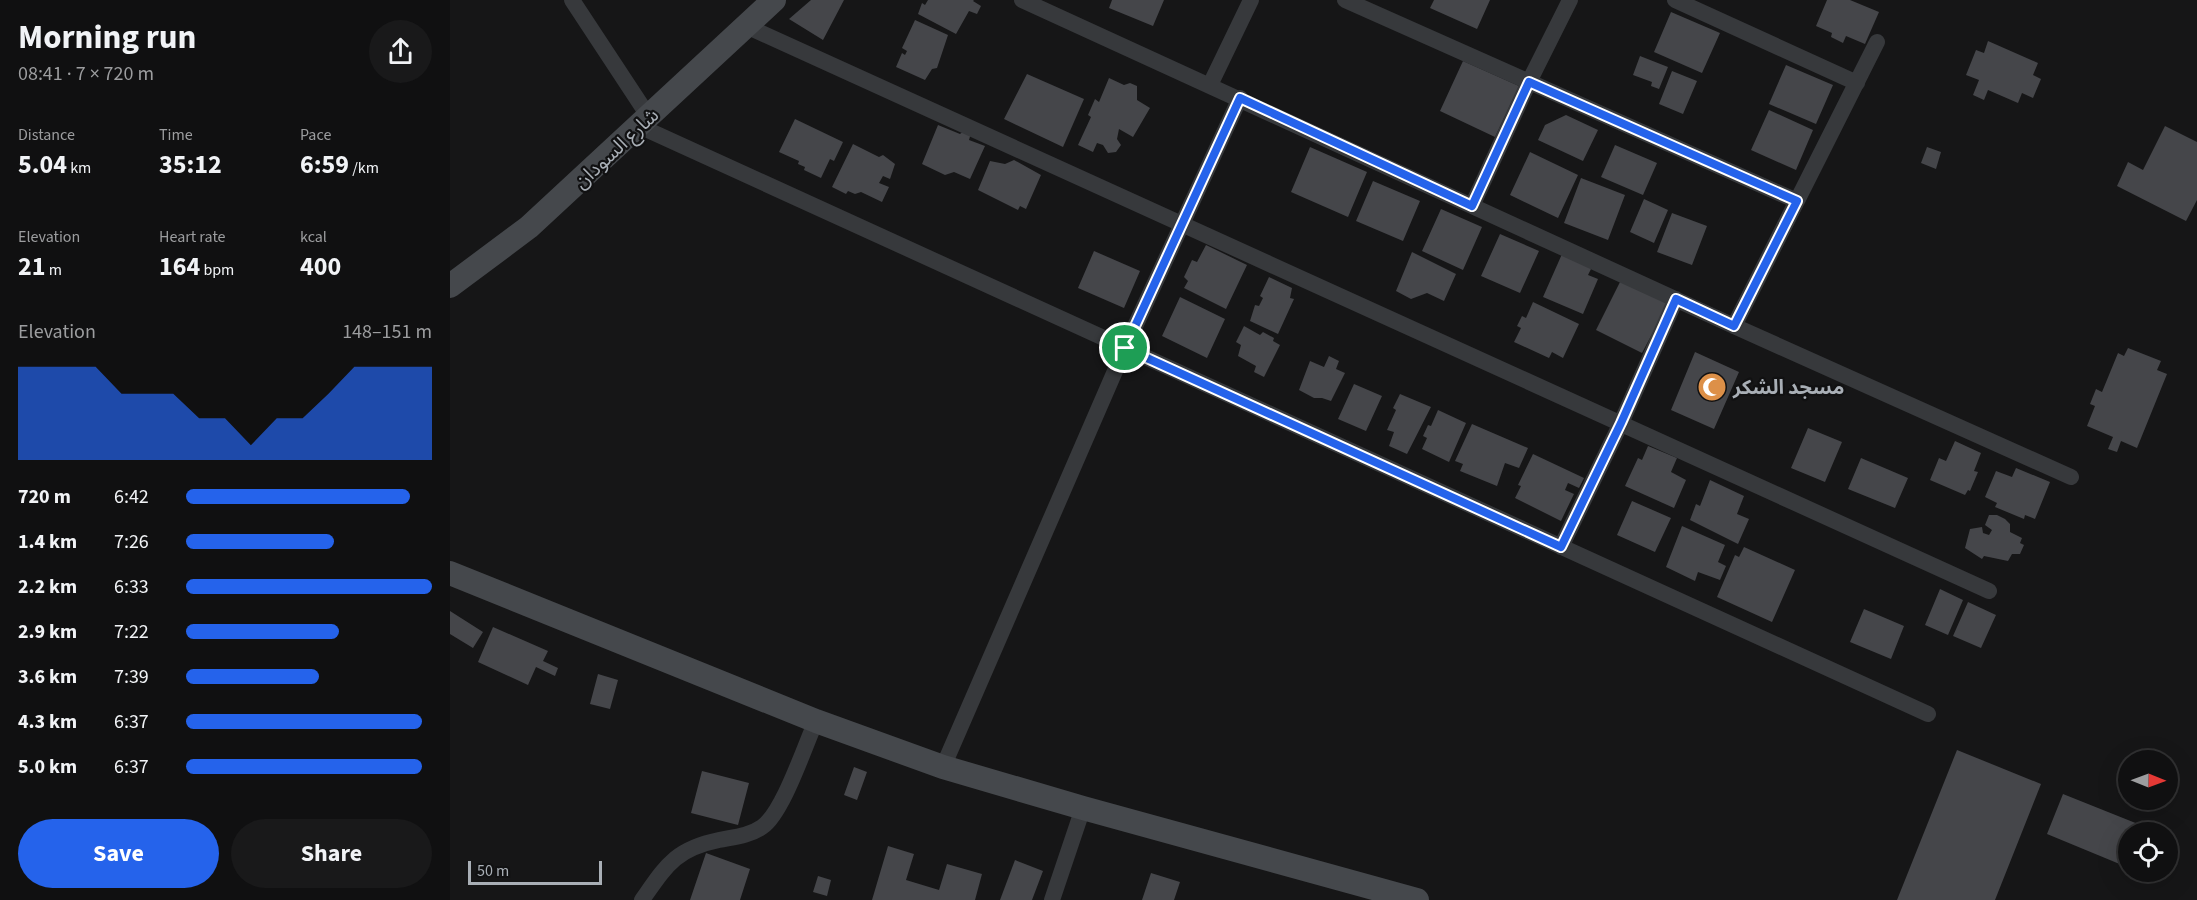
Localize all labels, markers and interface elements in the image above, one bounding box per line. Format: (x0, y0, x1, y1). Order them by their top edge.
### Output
text: Morning run (18, 14, 196, 61)
button: share (369, 20, 432, 83)
text: 08:41 · 7 × 720 m (18, 60, 154, 88)
street label: شارع السودان (568, 102, 666, 196)
text: Distance (18, 124, 75, 146)
text: Time (159, 124, 193, 146)
text: Pace (300, 124, 331, 146)
text: 5.04 (18, 146, 67, 183)
text: 35:12 (159, 146, 222, 183)
text: 6:59 (300, 146, 349, 183)
text: km (67, 157, 91, 179)
text: /km (349, 157, 379, 179)
text: Elevation (18, 226, 80, 248)
text: Heart rate (159, 226, 226, 248)
text: kcal (300, 226, 327, 248)
text: 21 (18, 248, 45, 285)
text: 164 (159, 248, 200, 285)
text: 400 (300, 248, 341, 285)
text: m (45, 259, 62, 281)
text: bpm (200, 259, 234, 281)
text: Elevation (18, 318, 96, 346)
text: 148–151 m (342, 318, 432, 346)
pin (1099, 322, 1150, 373)
icon: arrive (1108, 331, 1141, 364)
mosque icon: مسجد الشكر (1696, 371, 1728, 403)
place label: مسجد الشكر (1732, 374, 1844, 402)
text: 720 m (18, 483, 71, 511)
text: 6:42 (114, 483, 149, 511)
text: 1.4 km (18, 528, 77, 556)
text: 7:26 (114, 528, 149, 556)
text: 2.2 km (18, 573, 77, 601)
text: 6:33 (114, 573, 149, 601)
text: 2.9 km (18, 618, 77, 646)
text: 7:22 (114, 618, 149, 646)
text: 3.6 km (18, 663, 77, 691)
text: 7:39 (114, 663, 149, 691)
text: 4.3 km (18, 708, 77, 736)
text: 6:37 (114, 708, 149, 736)
north arrow (2118, 750, 2178, 810)
map controls (2118, 750, 2178, 882)
text: 5.0 km (18, 753, 77, 781)
text: 6:37 (114, 753, 149, 781)
button: Save (18, 819, 219, 888)
button: Share (231, 819, 432, 888)
button: locate (2118, 822, 2178, 882)
scale bar (468, 858, 602, 886)
text: 50 m (477, 860, 509, 882)

